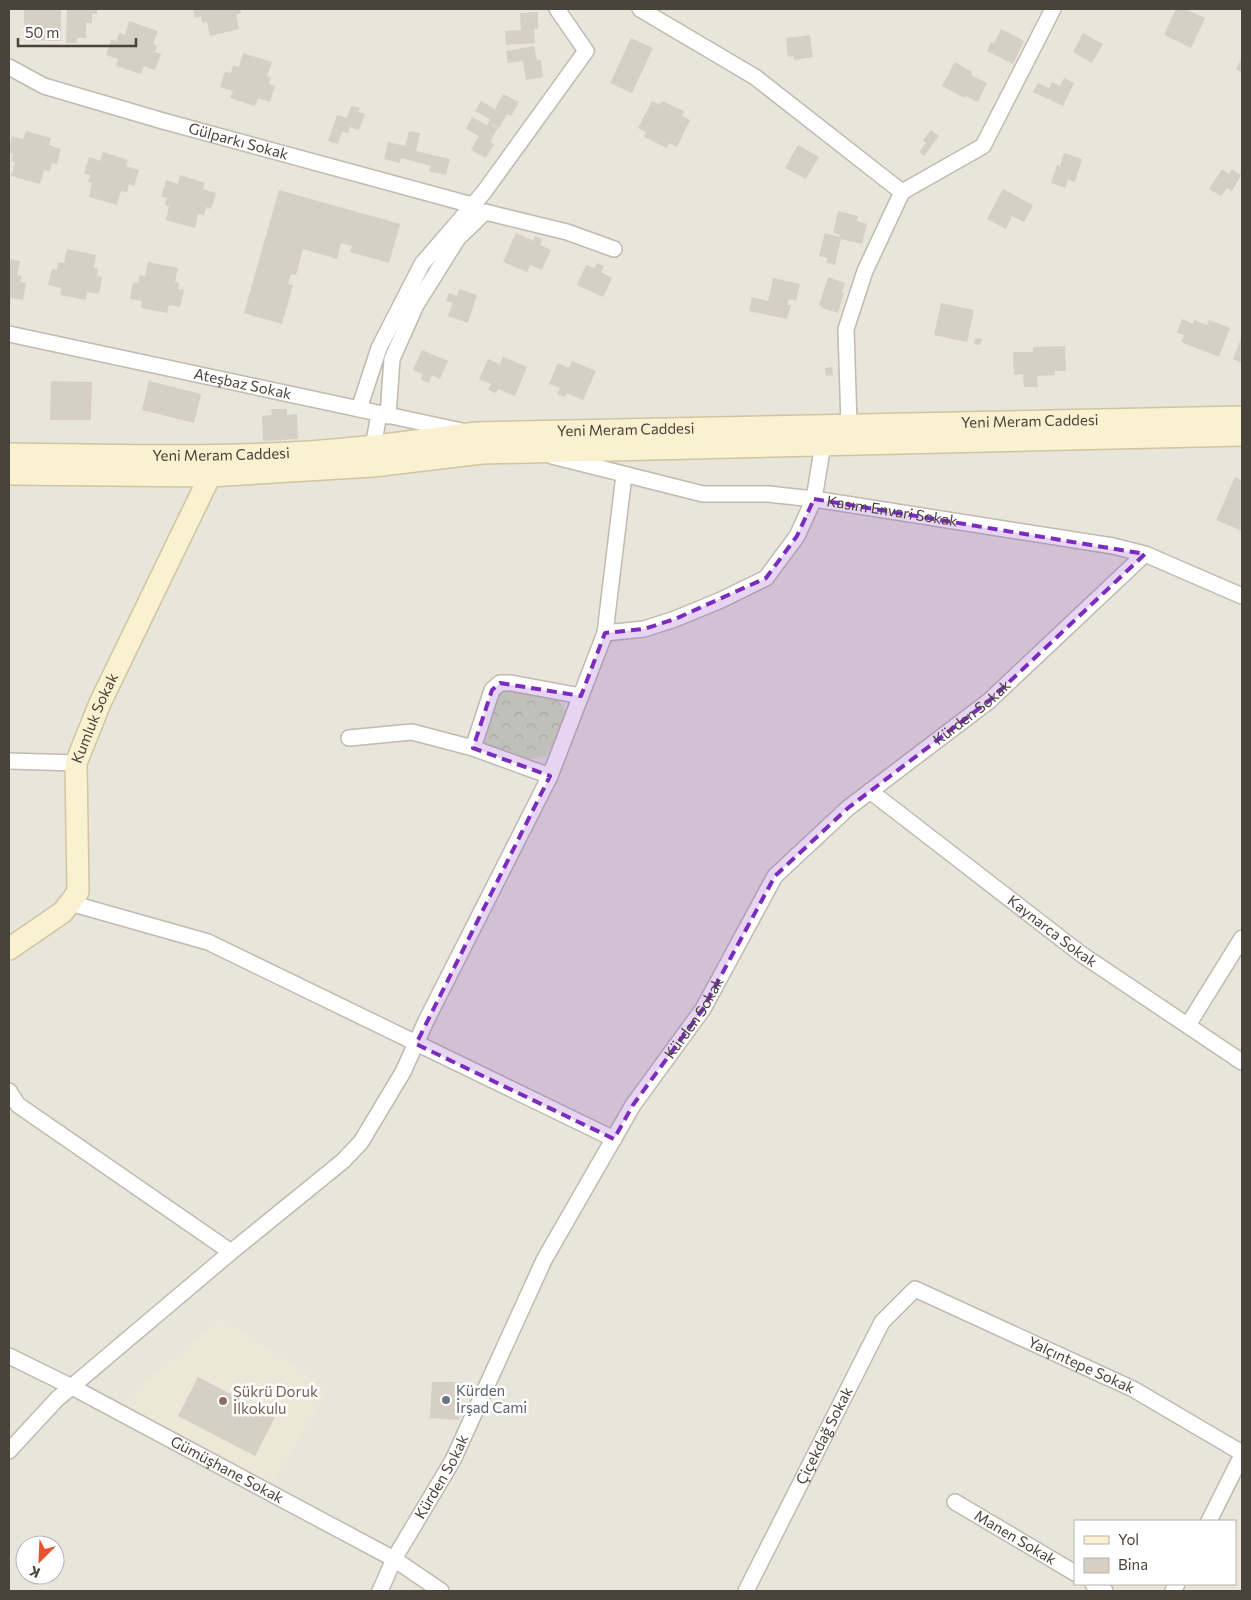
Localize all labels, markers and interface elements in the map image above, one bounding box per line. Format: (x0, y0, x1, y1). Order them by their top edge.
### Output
scale bar (18, 15, 135, 47)
text: 50 m (25, 23, 59, 41)
street label: Gülparkı Sokak (187, 118, 291, 163)
street label: Ateşbaz Sokak (192, 364, 293, 402)
street label: Yeni Meram Caddesi (961, 410, 1099, 431)
street label: Yeni Meram Caddesi (557, 418, 695, 439)
street label: Yeni Meram Caddesi (152, 443, 290, 464)
street label: Kasım Envari Sokak (826, 491, 959, 529)
street label: Kumluk Sokak (67, 670, 121, 766)
street label: Kürden Sokak (929, 676, 1014, 748)
street label: Kaynarca Sokak (1004, 891, 1101, 970)
street label: Kürden Sokak (660, 974, 726, 1062)
street label: Yalçıntepe Sokak (1025, 1332, 1138, 1397)
place label: Kürden İrşad Cami (456, 1381, 527, 1416)
place label: Şükrü Doruk İlkokulu (233, 1382, 318, 1417)
street label: Çiçekdağ Sokak (791, 1384, 856, 1487)
marker: Kürden İrşad Cami (440, 1394, 452, 1406)
marker: Şükrü Doruk İlkokulu (217, 1395, 229, 1407)
street label: Gümüşhane Sokak (168, 1431, 287, 1506)
street label: Kürden Sokak (410, 1431, 471, 1522)
street label: Manen Sokak (972, 1506, 1060, 1568)
legend (1074, 1520, 1236, 1585)
text: Yol (1118, 1530, 1139, 1548)
north arrow (15, 1535, 65, 1585)
text: Bina (1118, 1555, 1148, 1573)
text: K (26, 1562, 42, 1582)

